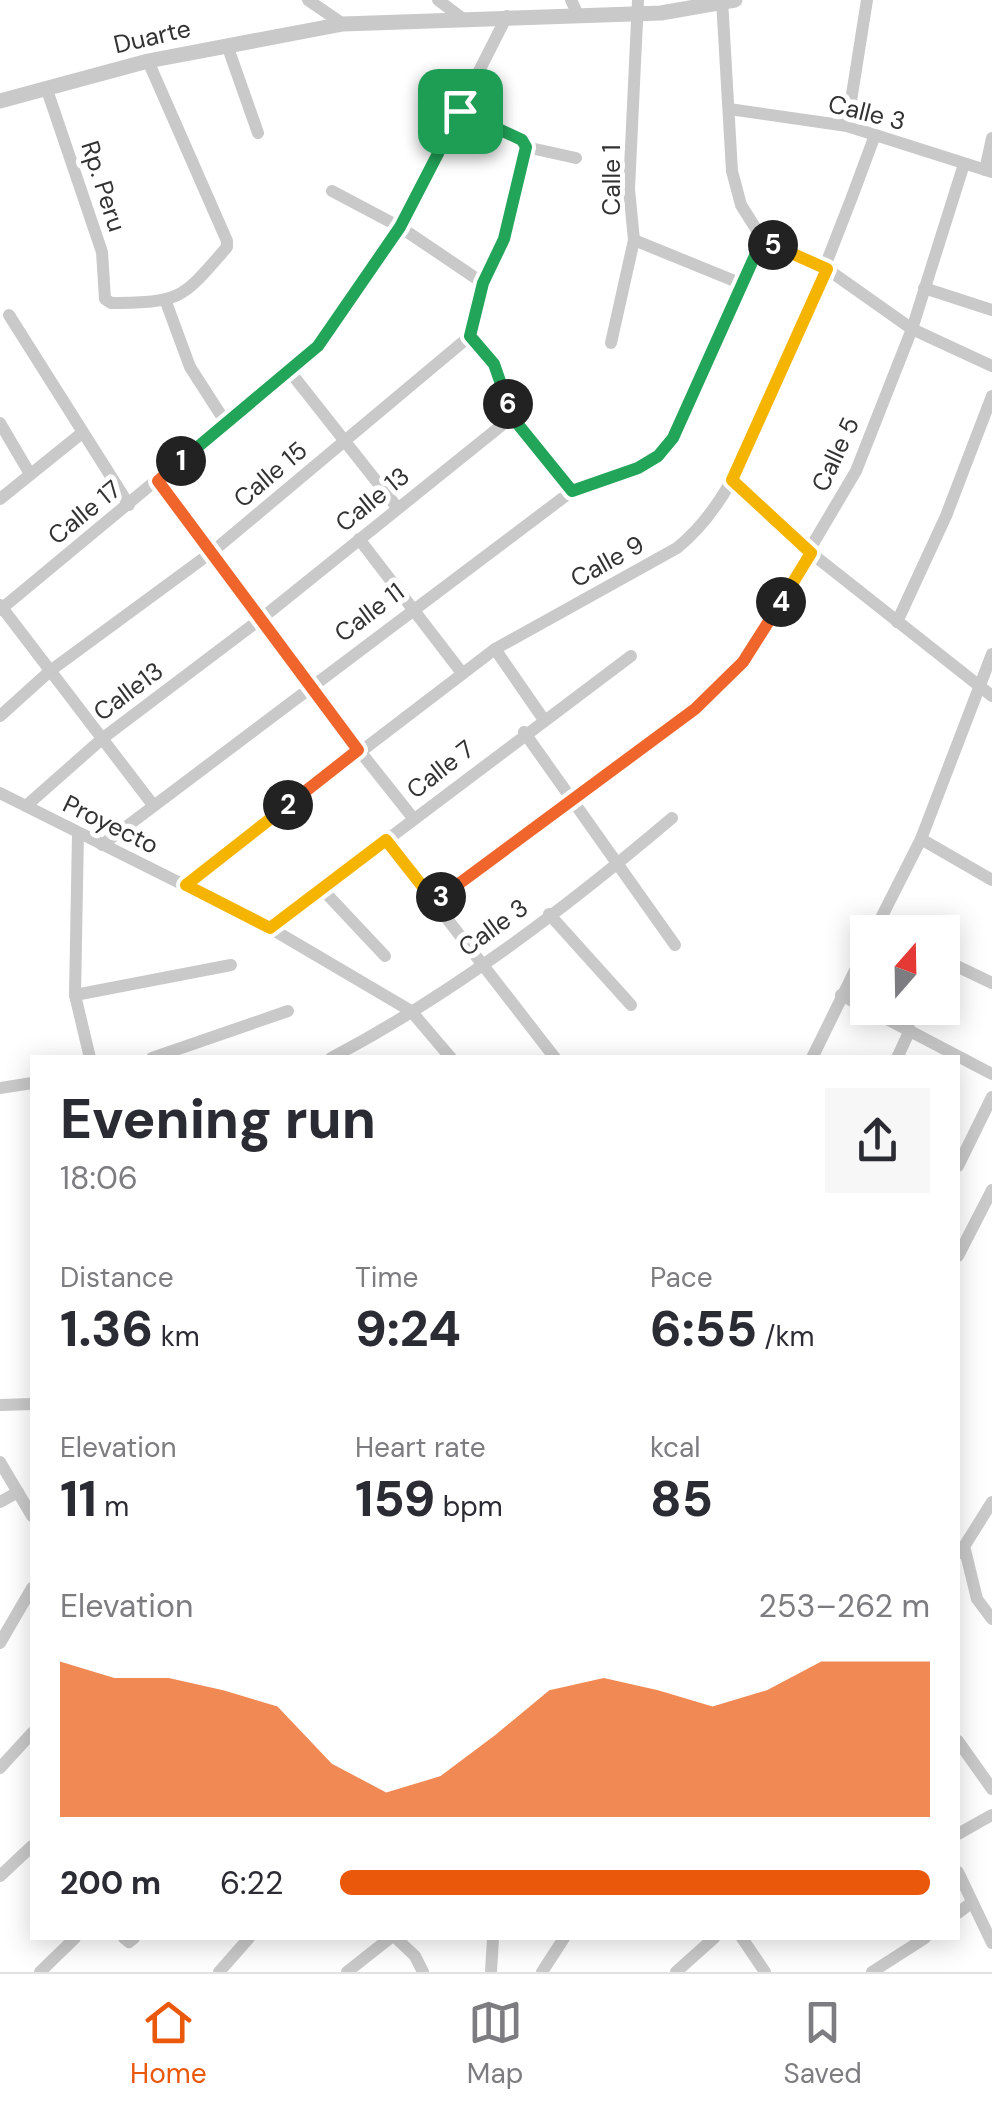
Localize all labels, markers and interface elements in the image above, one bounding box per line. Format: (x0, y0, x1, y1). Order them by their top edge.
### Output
street label: Duarte (110, 12, 194, 61)
pin (418, 69, 503, 154)
icon: arrive (433, 84, 488, 139)
street label: Calle 3 (825, 87, 909, 138)
street label: Rp. Peru (73, 137, 134, 236)
street label: Calle 1 (595, 144, 628, 216)
pin: 5 (748, 220, 798, 270)
text: 5 (764, 226, 782, 263)
pin: 6 (483, 379, 533, 429)
text: 6 (499, 385, 517, 422)
street label: Calle 5 (804, 412, 867, 497)
street label: Calle 15 (227, 434, 314, 515)
pin: 1 (156, 436, 206, 486)
text: 1 (176, 442, 186, 479)
street label: Calle 13 (328, 459, 416, 539)
street label: Calle 17 (41, 473, 128, 552)
street label: Calle 9 (565, 528, 650, 595)
street label: Calle 11 (328, 575, 411, 649)
pin: 4 (756, 577, 806, 627)
text: 4 (772, 583, 790, 620)
street label: Calle13 (87, 654, 170, 728)
street label: Calle 7 (400, 733, 481, 806)
pin: 2 (263, 780, 313, 830)
text: 2 (280, 786, 296, 823)
street label: Proyecto (58, 787, 164, 862)
pin: 3 (416, 872, 466, 922)
text: 3 (433, 878, 449, 915)
street label: Calle 3 (452, 891, 535, 964)
north arrow (850, 915, 960, 1025)
map controls (850, 915, 960, 1025)
text: Evening run (60, 1083, 376, 1155)
button: share (825, 1088, 930, 1193)
text: 18:06 (60, 1157, 138, 1199)
text: Distance (60, 1259, 174, 1296)
text: Time (355, 1259, 418, 1296)
text: Pace (650, 1259, 713, 1296)
text: 1.36 (60, 1296, 153, 1362)
text: 9:24 (355, 1296, 461, 1362)
text: 6:55 (650, 1296, 757, 1362)
text: km (153, 1318, 200, 1355)
text: /km (757, 1318, 815, 1355)
text: Elevation (60, 1429, 177, 1466)
text: Heart rate (355, 1429, 486, 1466)
text: kcal (650, 1429, 701, 1466)
text: 11 (60, 1466, 97, 1532)
text: 159 (355, 1466, 435, 1532)
text: 85 (650, 1466, 713, 1532)
text: m (97, 1488, 129, 1525)
text: bpm (435, 1488, 503, 1525)
text: Elevation (60, 1585, 193, 1627)
text: 253–262 m (759, 1585, 930, 1627)
text: 200 m (60, 1862, 161, 1904)
text: 6:22 (220, 1862, 283, 1904)
tab: Home (130, 1995, 207, 2092)
tab: Map (467, 1995, 523, 2092)
tab: Saved (783, 1995, 862, 2092)

